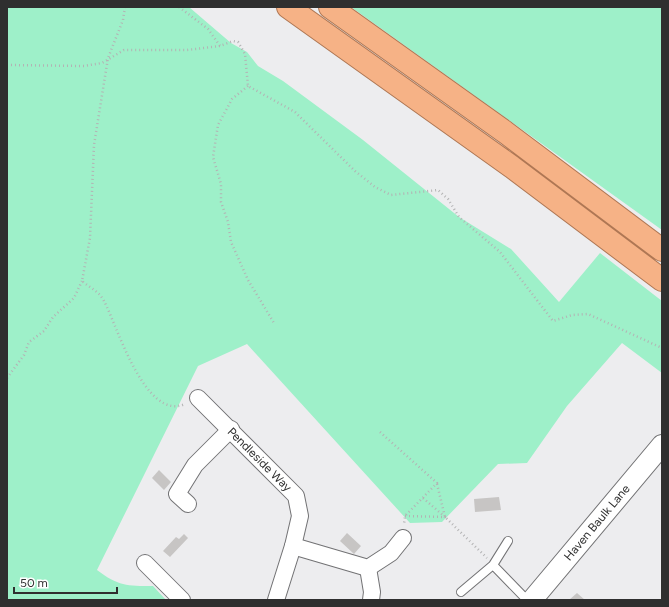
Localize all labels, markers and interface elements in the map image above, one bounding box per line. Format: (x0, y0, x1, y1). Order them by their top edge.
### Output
street label: Pendleside Way (225, 425, 295, 495)
street label: Haven Baulk Lane (561, 482, 633, 563)
scale bar (14, 569, 117, 595)
text: 50 m (20, 576, 48, 590)

